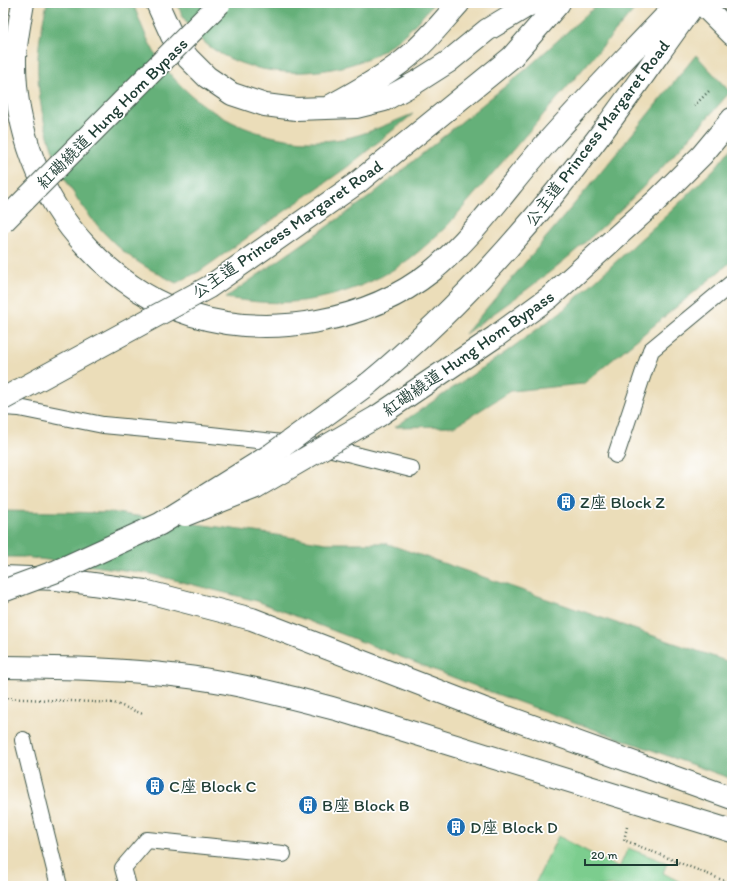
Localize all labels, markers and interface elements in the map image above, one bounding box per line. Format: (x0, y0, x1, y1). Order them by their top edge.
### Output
street label: 紅磡繞道 Hung Hom Bypass (32, 33, 192, 193)
street label: 公主道 Princess Margaret Road (520, 35, 674, 230)
street label: 公主道 Princess Margaret Road (188, 155, 387, 303)
street label: 紅磡繞道 Hung Hom Bypass (378, 286, 558, 420)
building icon: Z座 Block Z (555, 491, 577, 513)
place label: Z座 Block Z (580, 492, 665, 512)
building icon: C座 Block C (144, 775, 166, 797)
place label: C座 Block C (169, 776, 257, 796)
building icon: B座 Block B (297, 794, 319, 816)
place label: B座 Block B (322, 795, 410, 815)
building icon: D座 Block D (445, 816, 467, 838)
place label: D座 Block D (470, 817, 558, 837)
scale bar (585, 841, 677, 867)
text: 20 m (591, 848, 618, 862)

